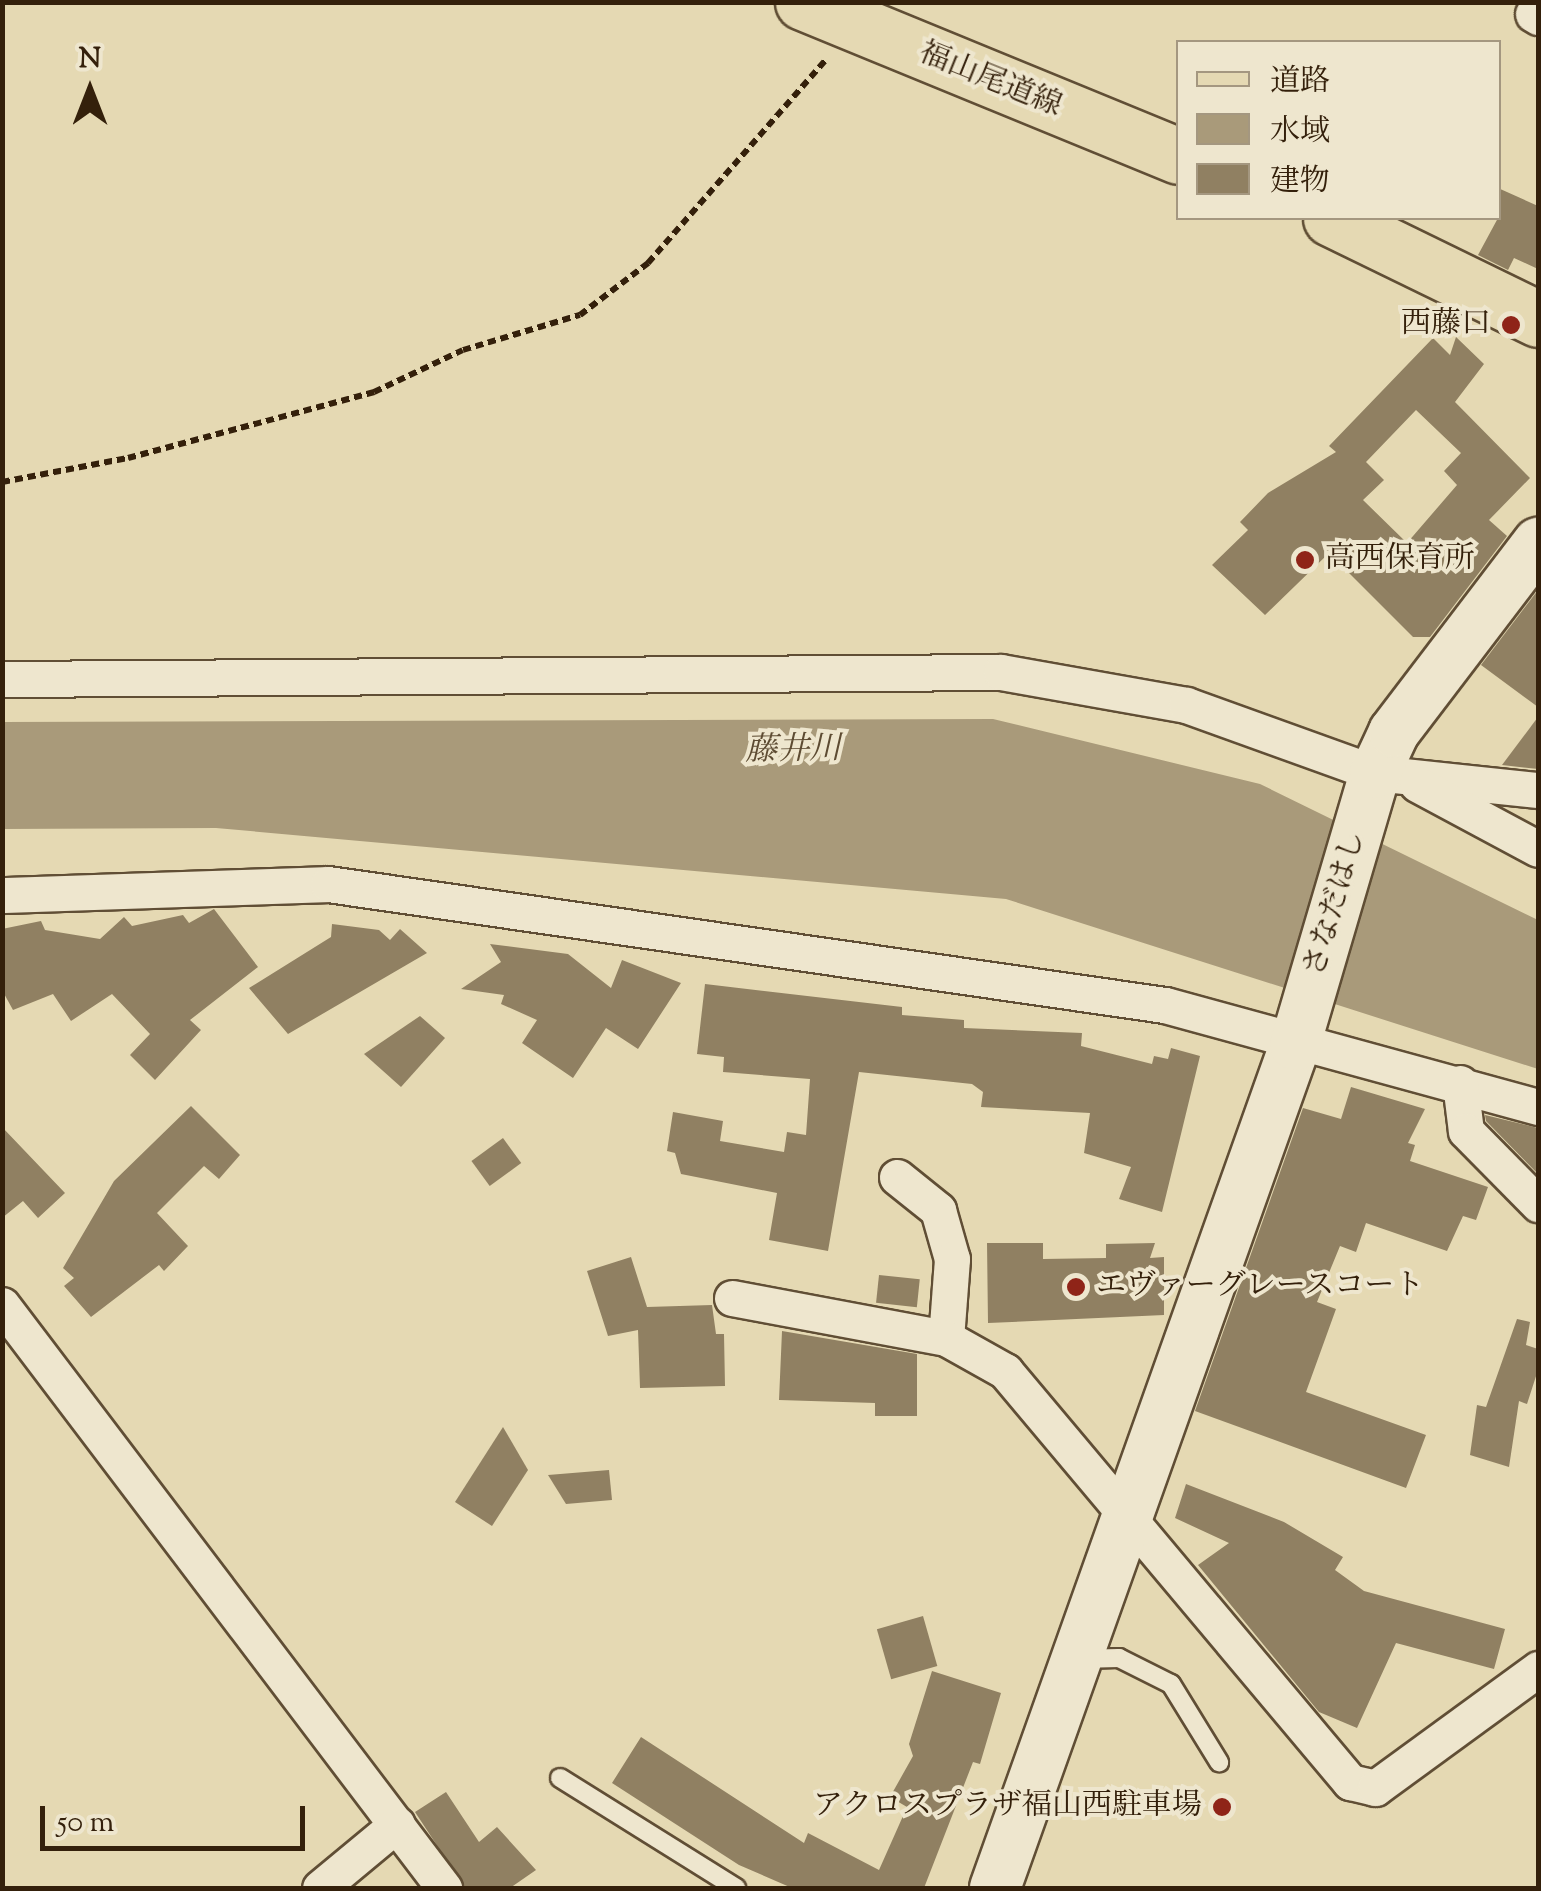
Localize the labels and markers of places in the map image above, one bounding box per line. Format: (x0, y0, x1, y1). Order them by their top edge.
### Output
place label: 西藤口 (1401, 307, 1491, 343)
marker: 西藤口 (1500, 314, 1522, 336)
place label: 高西保育所 (1325, 542, 1475, 578)
marker: 高西保育所 (1294, 549, 1316, 571)
place label: エヴァーグレースコート (1096, 1269, 1426, 1305)
marker: エヴァーグレースコート (1065, 1276, 1087, 1298)
place label: アクロスプラザ福山西駐車場 (812, 1789, 1202, 1825)
marker: アクロスプラザ福山西駐車場 (1211, 1796, 1233, 1818)

